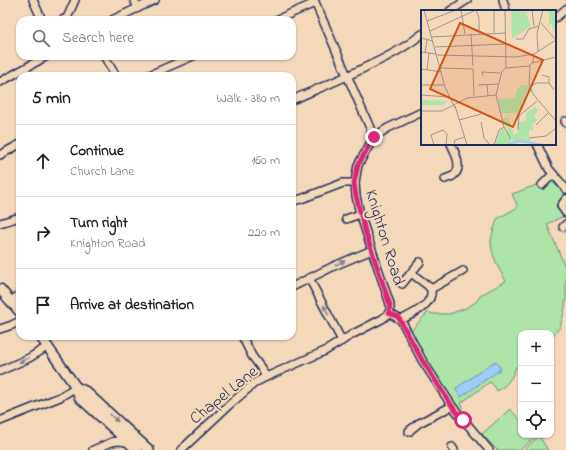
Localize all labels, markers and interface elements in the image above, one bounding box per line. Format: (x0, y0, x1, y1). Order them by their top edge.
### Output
inset map (421, 10, 556, 145)
search box (16, 16, 296, 60)
icon: search (30, 27, 52, 49)
text: Search here (62, 27, 134, 49)
text: 5 min (32, 86, 71, 111)
text: Walk · 380 m (217, 89, 280, 108)
route end (365, 128, 383, 146)
text: Continue (70, 140, 124, 162)
icon: ahead (32, 150, 54, 172)
text: 160 m (251, 151, 280, 170)
text: Church Lane (70, 162, 134, 181)
street label: Knighton Road (356, 186, 411, 289)
text: Turn right (70, 212, 128, 234)
icon: right (32, 222, 54, 244)
text: 220 m (248, 223, 280, 242)
text: Knighton Road (70, 234, 146, 253)
one-way arrow (334, 260, 346, 266)
icon: arrive (32, 294, 54, 316)
text: Arrive at destination (70, 294, 194, 316)
one-way arrow (322, 304, 329, 315)
map controls (518, 330, 554, 438)
button: + (518, 330, 554, 366)
one-way arrow (19, 357, 30, 363)
street label: Chapel Lane (184, 359, 264, 431)
button: − (518, 366, 554, 402)
button: locate (518, 402, 554, 438)
route start (454, 411, 472, 429)
one-way arrow (109, 413, 119, 423)

